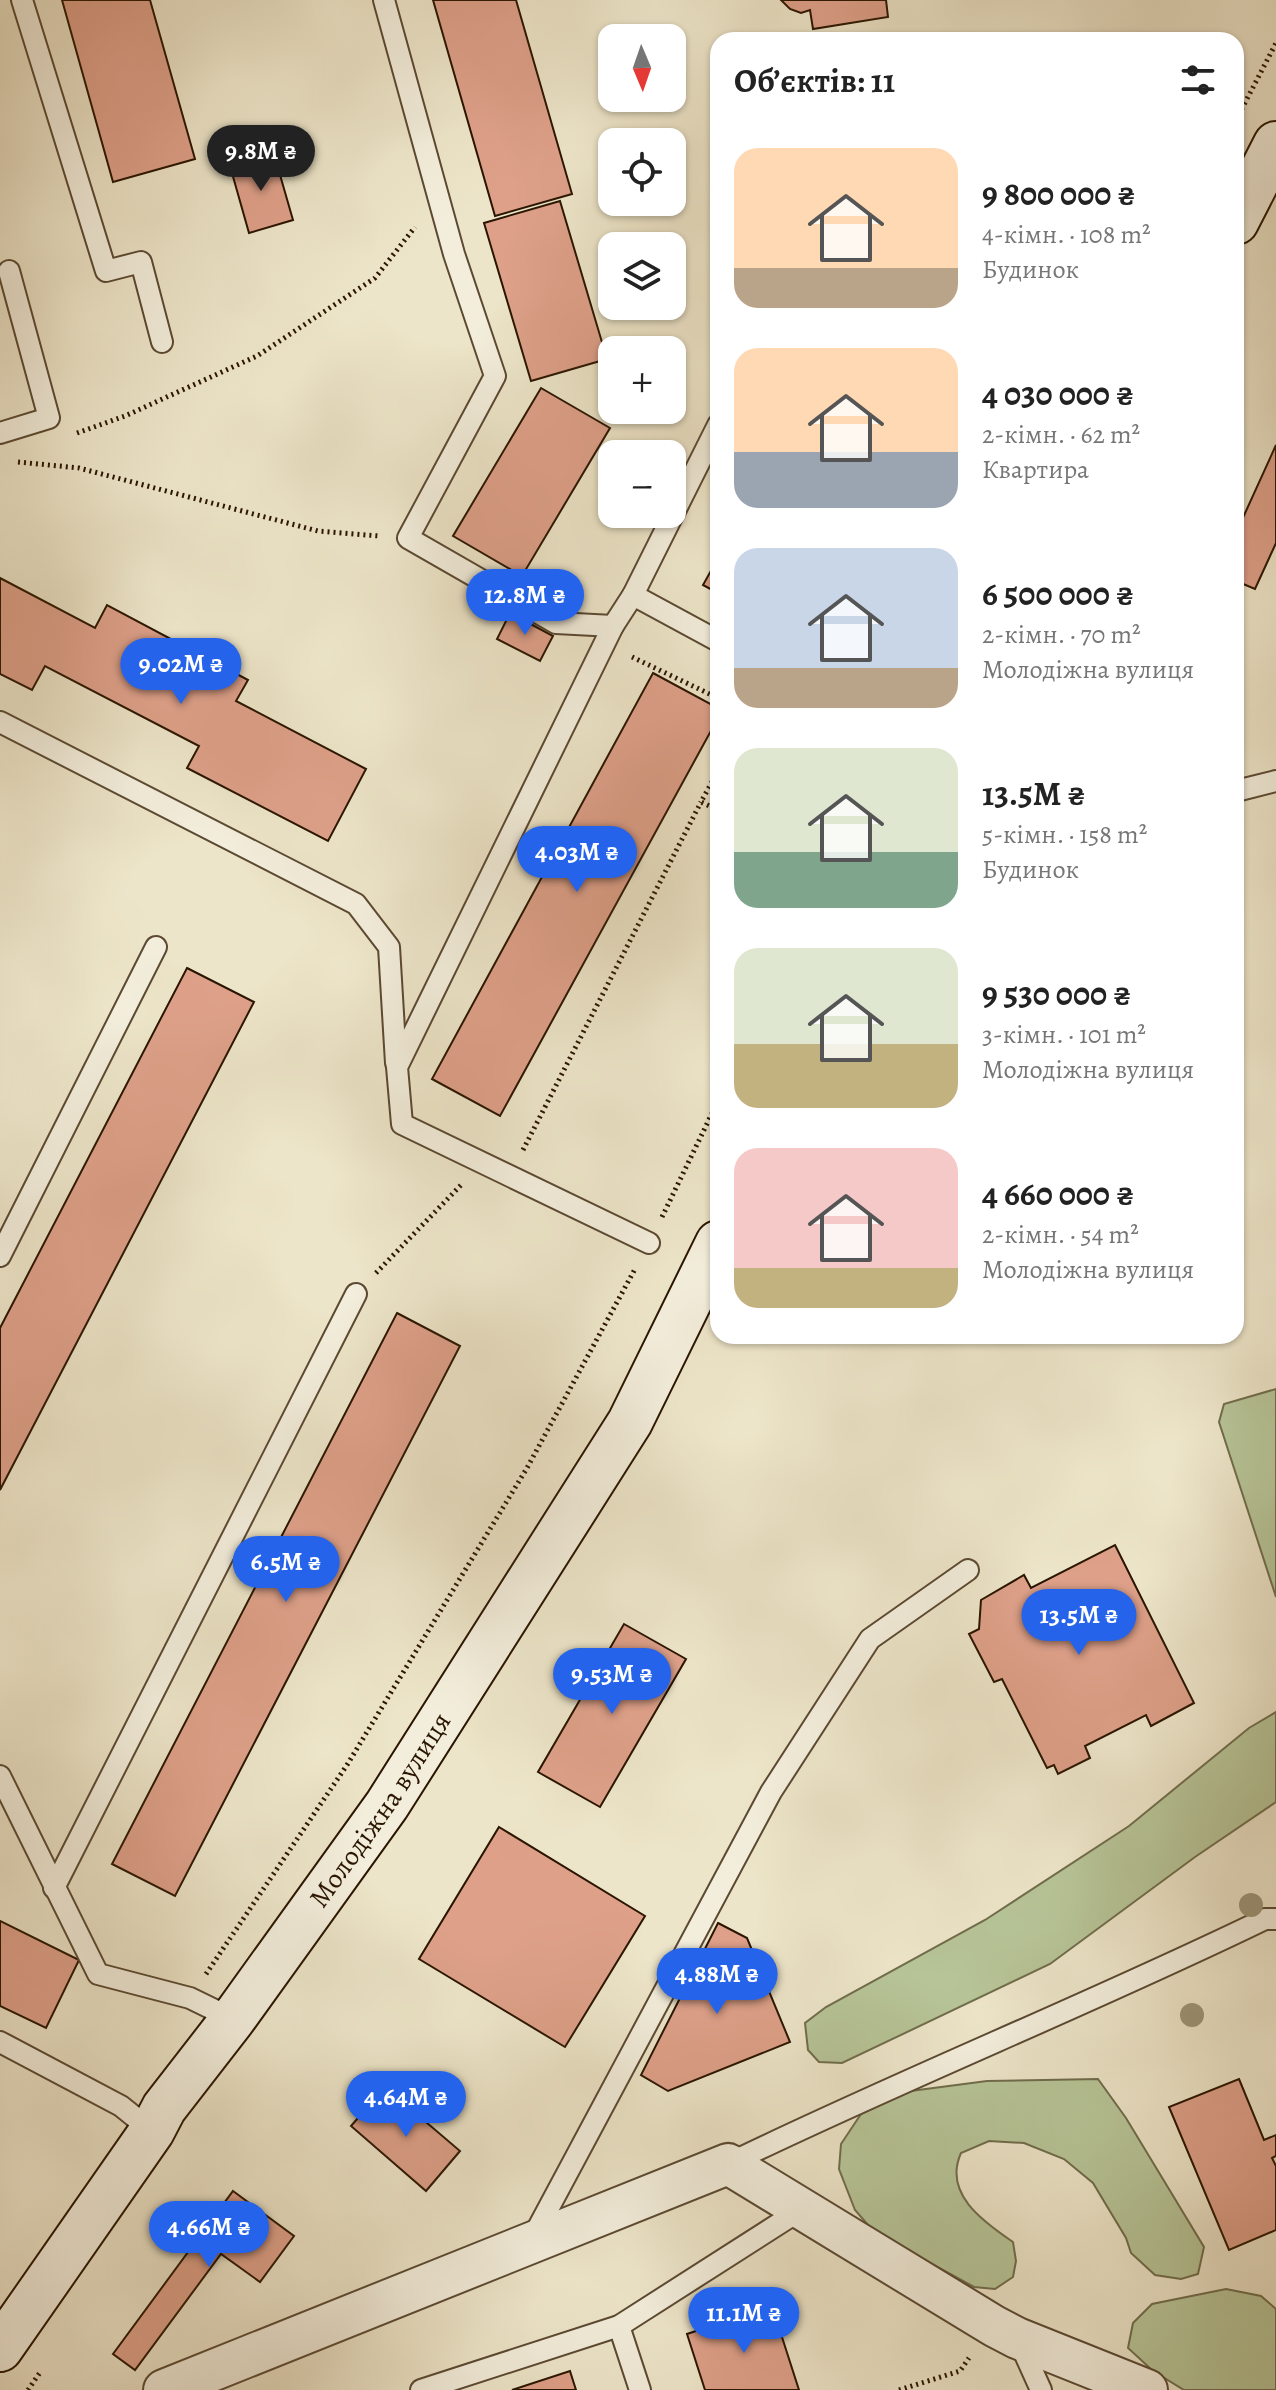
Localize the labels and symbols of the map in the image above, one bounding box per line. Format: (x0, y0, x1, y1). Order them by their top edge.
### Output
north arrow (598, 24, 686, 112)
pin: 9.8M ₴ (196, 125, 326, 193)
pin: 12.8M ₴ (451, 569, 599, 637)
pin: 9.02M ₴ (107, 638, 255, 706)
pin: 4.03M ₴ (503, 826, 651, 894)
pin: 6.5M ₴ (221, 1536, 351, 1604)
pin: 13.5M ₴ (1005, 1589, 1153, 1657)
pin: 9.53M ₴ (538, 1648, 686, 1716)
street label: Молодіжна вулиця (300, 1705, 460, 1915)
pin: 4.88M ₴ (643, 1948, 791, 2016)
pin: 4.64M ₴ (332, 2071, 480, 2139)
pin: 4.66M ₴ (135, 2201, 283, 2269)
pin: 11.1M ₴ (670, 2287, 818, 2355)

